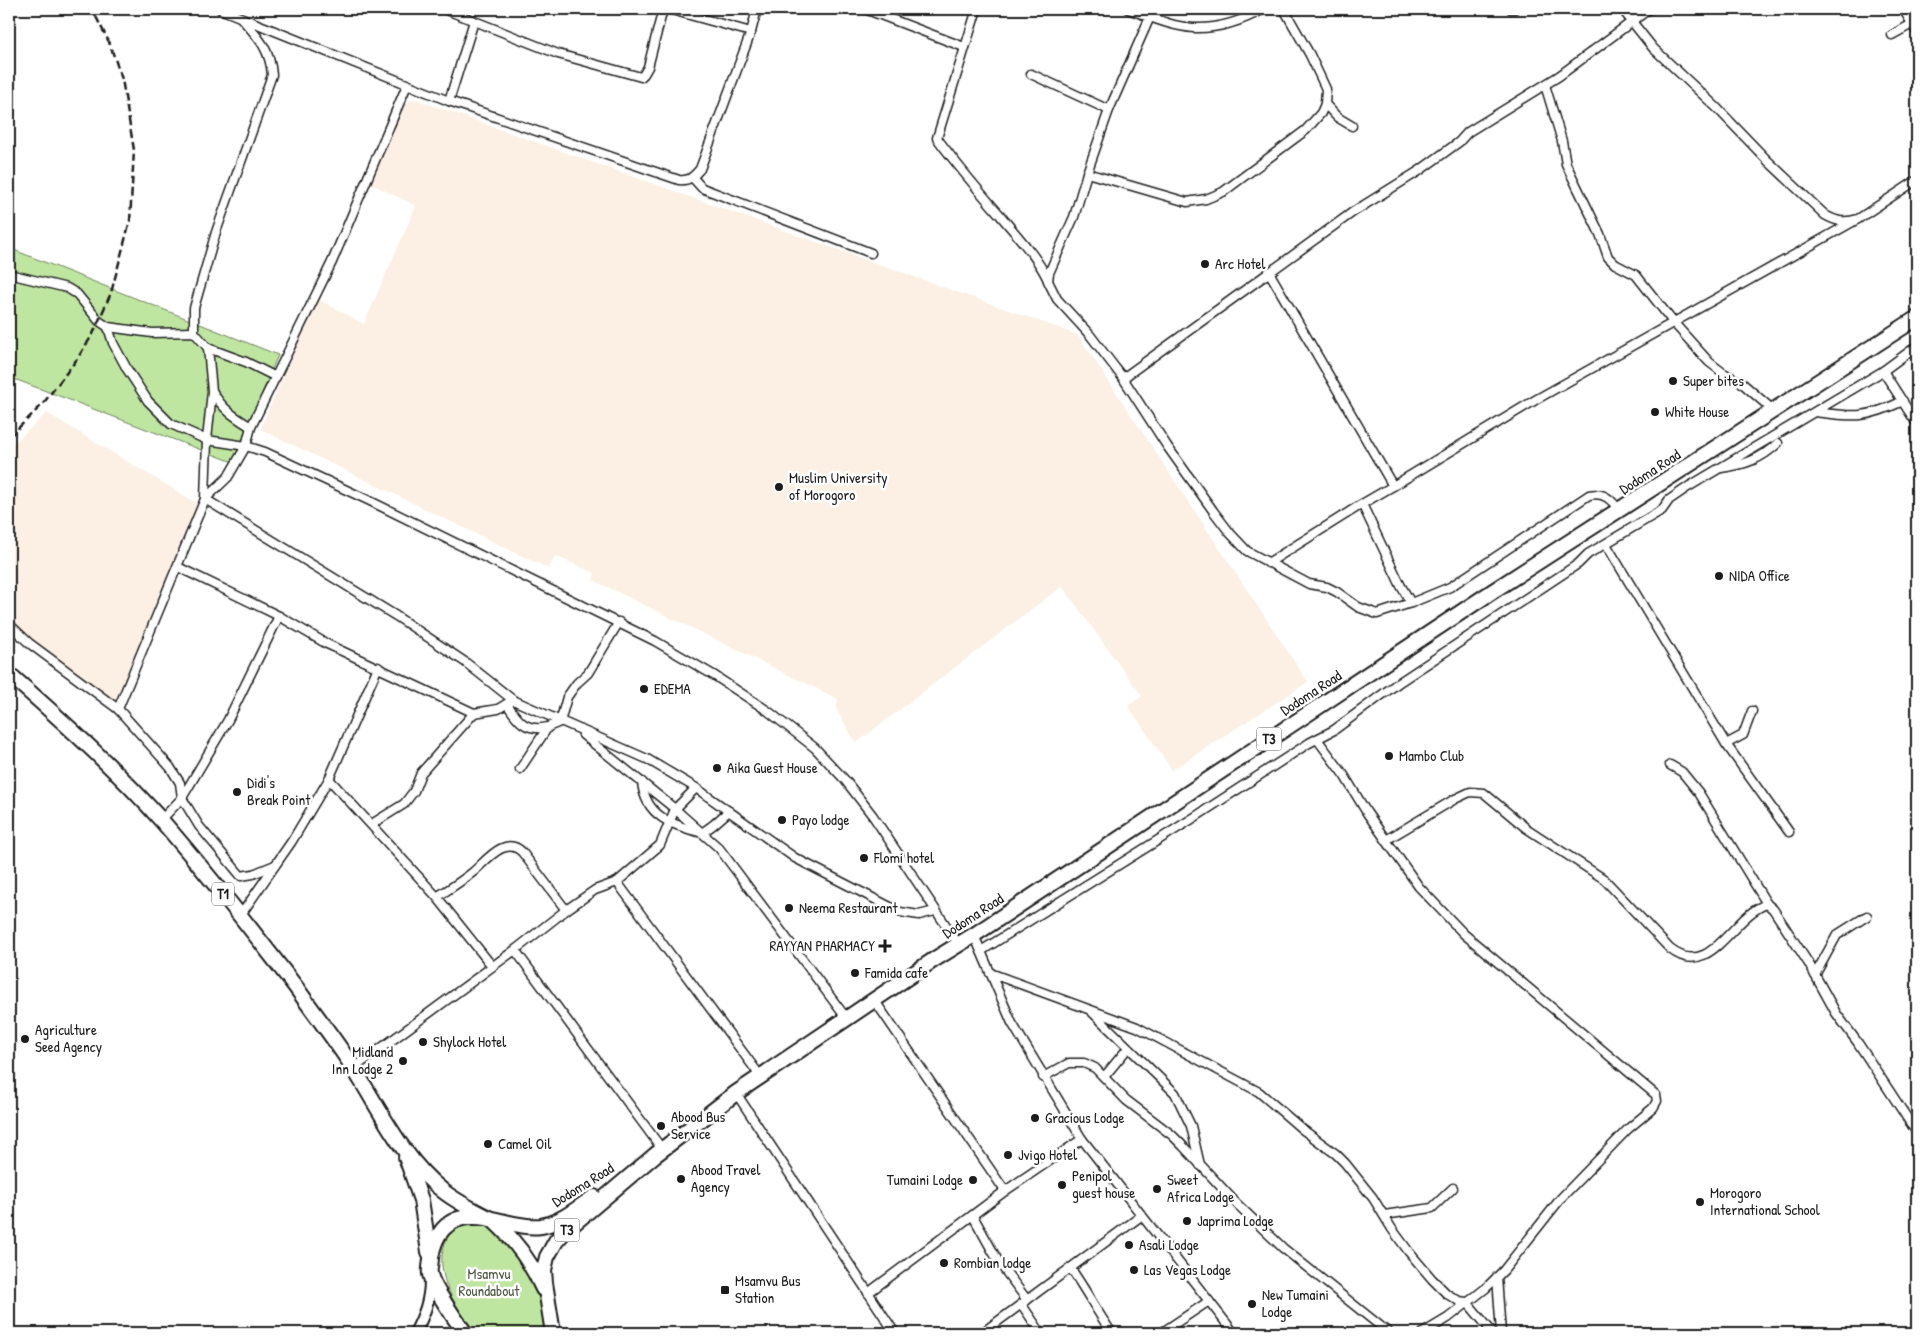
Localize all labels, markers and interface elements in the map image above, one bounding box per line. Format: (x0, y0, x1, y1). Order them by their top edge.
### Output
place label: Arc Hotel (1215, 253, 1266, 274)
marker: Arc Hotel (1199, 258, 1211, 270)
place label: Super bites (1683, 370, 1744, 391)
marker: Super bites (1667, 375, 1679, 387)
place label: White House (1665, 401, 1729, 422)
marker: White House (1649, 406, 1661, 418)
street label: Dodoma Road (1615, 444, 1685, 499)
place label: Muslim University of Morogoro (789, 467, 887, 505)
marker: Muslim University of Morogoro (773, 481, 785, 493)
place label: NIDA Office (1729, 565, 1790, 586)
marker: NIDA Office (1713, 570, 1725, 582)
street label: Dodoma Road (1276, 665, 1346, 720)
place label: EDEMA (654, 678, 691, 699)
marker: EDEMA (638, 683, 650, 695)
road number: T3 (1256, 728, 1282, 751)
place label: Mambo Club (1399, 745, 1464, 766)
marker: Mambo Club (1383, 750, 1395, 762)
place label: Aika Guest House (727, 757, 818, 778)
marker: Aika Guest House (711, 762, 723, 774)
place label: Didi's Break Point (247, 772, 311, 810)
marker: Didi's Break Point (231, 786, 243, 798)
place label: Payo lodge (792, 809, 849, 830)
marker: Payo lodge (776, 814, 788, 826)
place label: Flomi hotel (873, 847, 934, 868)
marker: Flomi hotel (858, 852, 870, 864)
road number: T1 (212, 882, 234, 906)
street label: Dodoma Road (938, 888, 1008, 943)
place label: Neema Restaurant (799, 897, 898, 918)
marker: Neema Restaurant (783, 902, 795, 914)
place label: RAYYAN PHARMACY (769, 935, 875, 956)
marker: RAYYAN PHARMACY (879, 940, 891, 952)
place label: Famida cafe (864, 962, 928, 983)
marker: Famida cafe (849, 967, 861, 979)
place label: Agriculture Seed Agency (35, 1019, 102, 1057)
place label: Shylock Hotel (433, 1031, 506, 1052)
marker: Agriculture Seed Agency (19, 1033, 31, 1045)
marker: Shylock Hotel (417, 1036, 429, 1048)
place label: Midland Inn Lodge 2 (332, 1041, 393, 1079)
marker: Midland Inn Lodge 2 (397, 1055, 409, 1067)
place label: Abood Bus Service (671, 1106, 725, 1144)
place label: Gracious Lodge (1045, 1107, 1124, 1128)
marker: Gracious Lodge (1029, 1112, 1041, 1124)
marker: Abood Bus Service (655, 1120, 667, 1132)
place label: Camel Oil (498, 1133, 551, 1154)
marker: Camel Oil (482, 1138, 494, 1150)
place label: Jvigo Hotel (1018, 1144, 1077, 1165)
marker: Jvigo Hotel (1002, 1149, 1014, 1161)
street label: Dodoma Road (548, 1157, 618, 1212)
place label: Abood Travel Agency (691, 1159, 761, 1197)
place label: Penipol guest house (1072, 1165, 1135, 1203)
place label: Tumaini Lodge (887, 1169, 963, 1190)
place label: Sweet Africa Lodge (1167, 1169, 1234, 1207)
marker: Abood Travel Agency (675, 1173, 687, 1185)
marker: Tumaini Lodge (967, 1174, 979, 1186)
marker: Penipol guest house (1056, 1179, 1068, 1191)
place label: Morogoro International School (1710, 1182, 1820, 1220)
marker: Sweet Africa Lodge (1151, 1183, 1163, 1195)
marker: Morogoro International School (1694, 1196, 1706, 1208)
place label: Japrima Lodge (1197, 1210, 1274, 1231)
marker: Japrima Lodge (1181, 1215, 1193, 1227)
road number: T3 (554, 1218, 580, 1242)
place label: Asali Lodge (1139, 1234, 1199, 1255)
marker: Asali Lodge (1123, 1239, 1135, 1251)
place label: Rombian lodge (954, 1252, 1031, 1273)
marker: Rombian lodge (938, 1257, 950, 1269)
place label: Las Vegas Lodge (1144, 1259, 1231, 1280)
park label: Msamvu Roundabout (459, 1263, 520, 1301)
marker: Las Vegas Lodge (1128, 1264, 1140, 1276)
place label: Msamvu Bus Station (735, 1270, 801, 1308)
marker: Msamvu Bus Station (719, 1284, 731, 1296)
place label: New Tumaini Lodge (1262, 1284, 1329, 1322)
marker: New Tumaini Lodge (1246, 1298, 1258, 1310)

